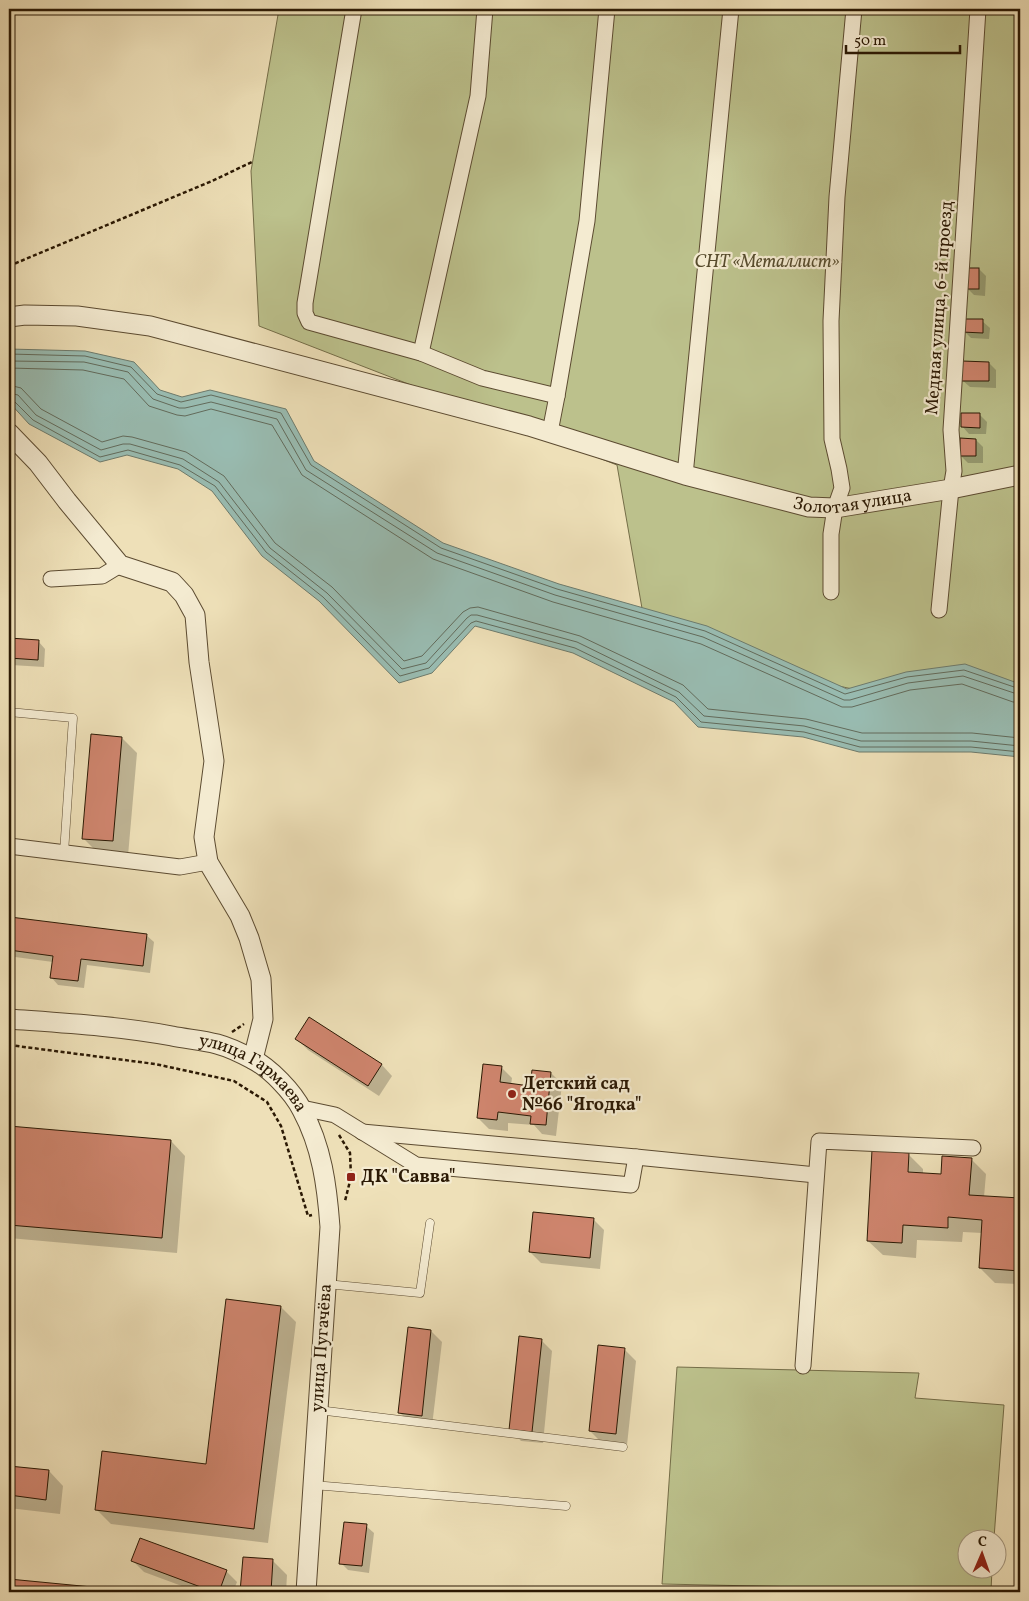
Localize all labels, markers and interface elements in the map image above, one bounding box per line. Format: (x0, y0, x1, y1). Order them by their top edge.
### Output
scale bar (846, 22, 960, 54)
text: 50 m (854, 31, 886, 52)
street label: Медная улица, 6-й проезд (920, 200, 960, 416)
park label: СНТ «Металлист» (694, 250, 840, 275)
street label: Золотая улица (790, 483, 914, 521)
street label: улица Гармаева (197, 1028, 313, 1117)
place label: Детский сад №66 "Ягодка" (522, 1072, 641, 1118)
marker: Детский сад №66 "Ягодка" (506, 1088, 518, 1100)
place label: ДК "Савва" (361, 1165, 456, 1190)
marker: ДК "Савва" (345, 1171, 357, 1183)
street label: улица Пугачёва (305, 1283, 339, 1413)
north arrow (956, 1528, 1006, 1578)
text: С (978, 1533, 987, 1552)

